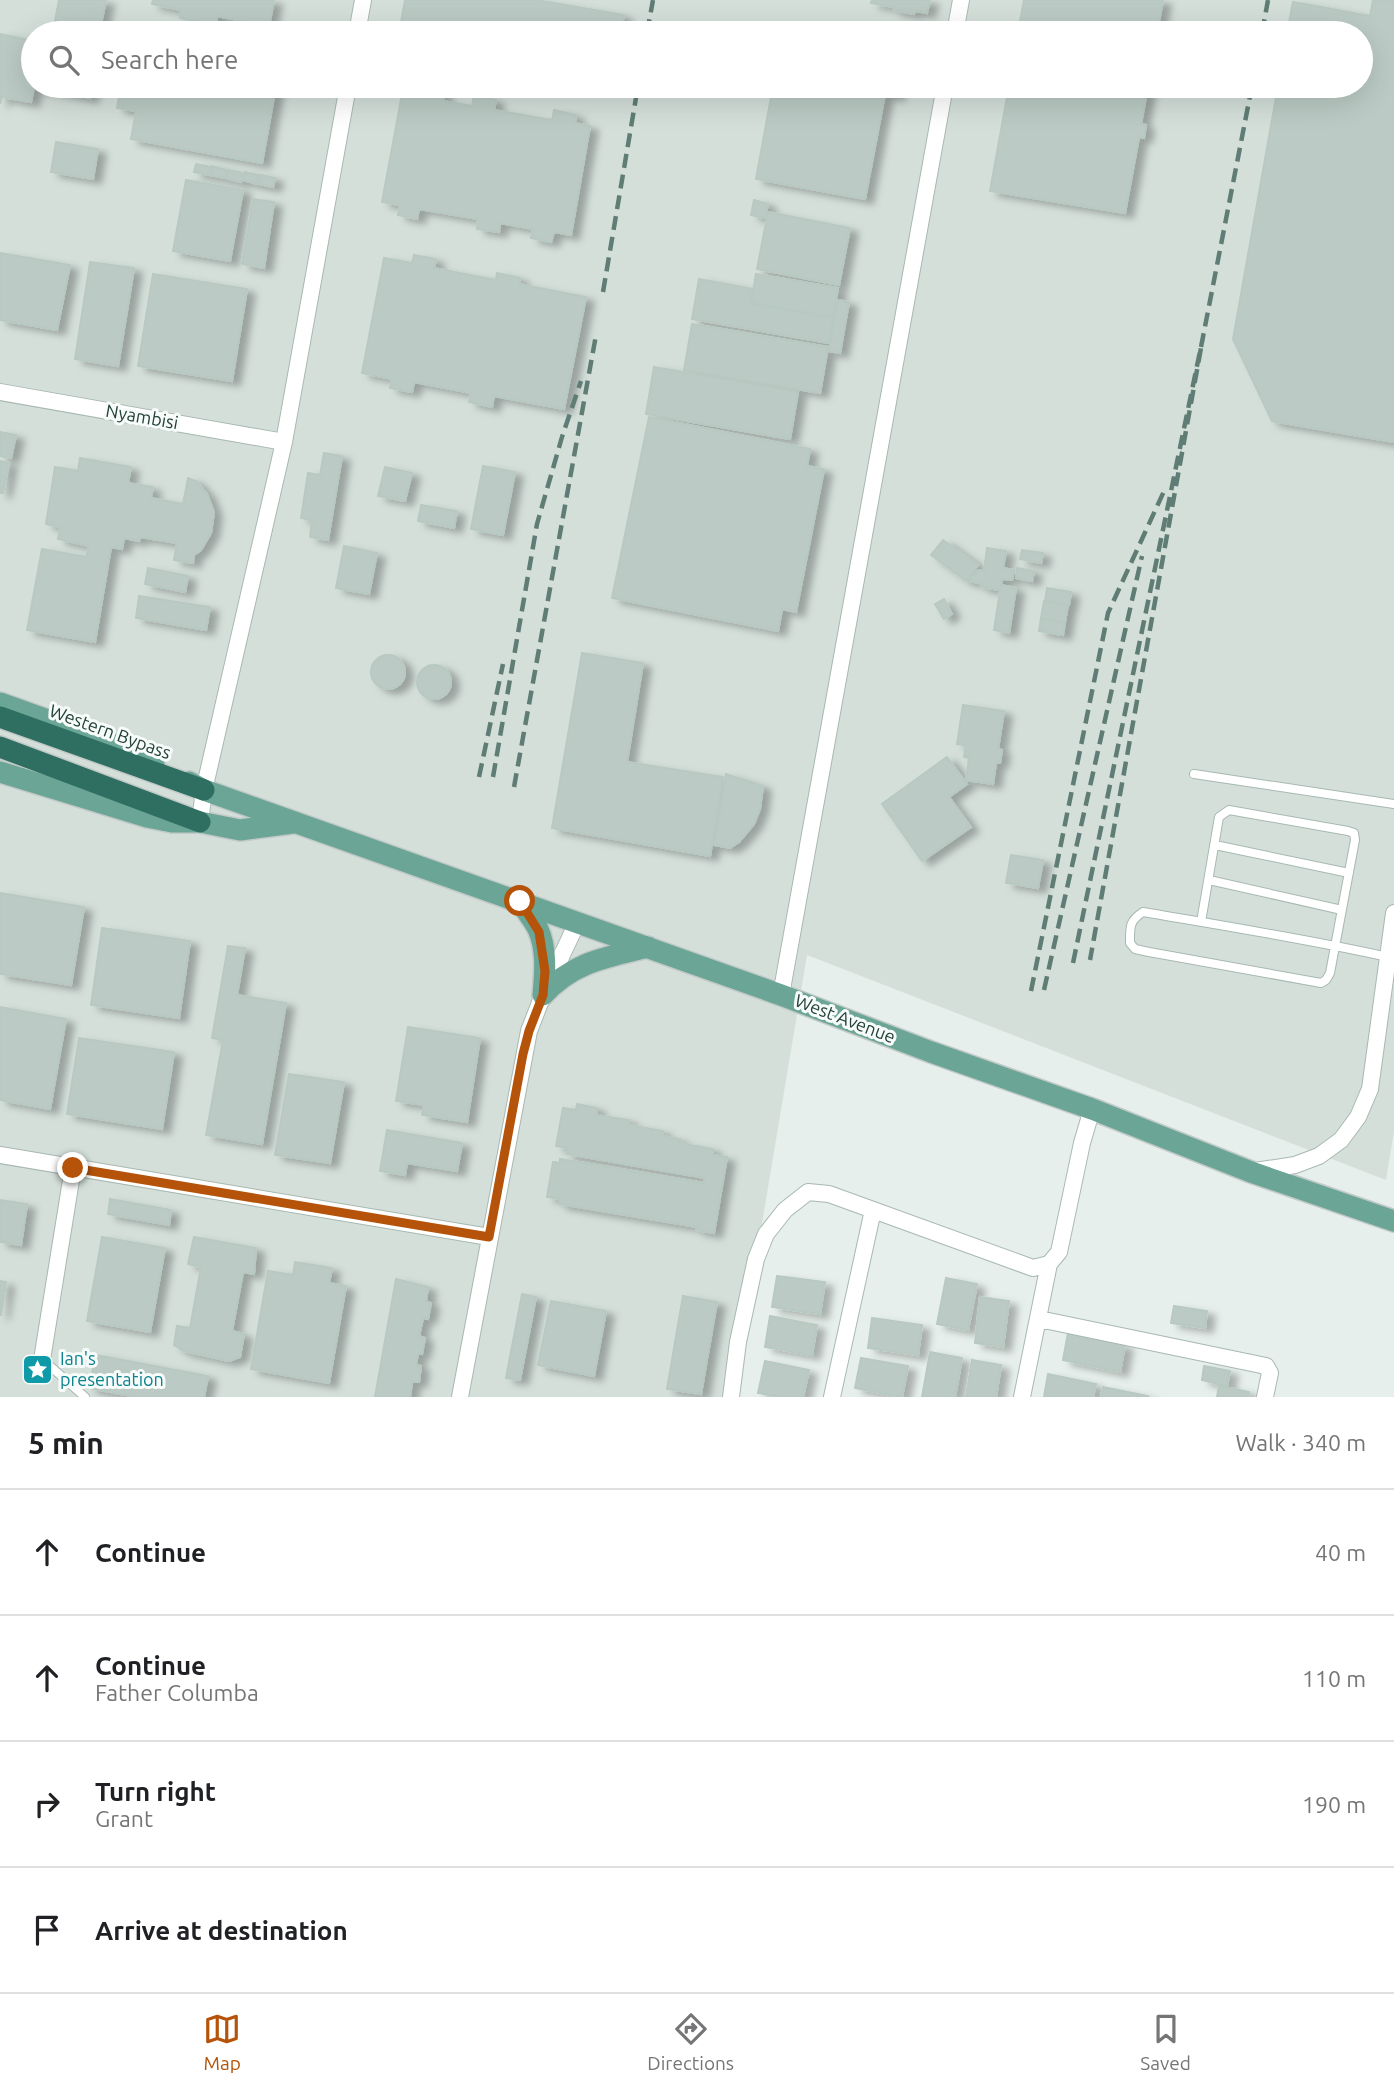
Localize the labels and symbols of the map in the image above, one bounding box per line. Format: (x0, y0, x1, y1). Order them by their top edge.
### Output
street label: Nyambisi (104, 400, 180, 432)
street label: Western Bypass (47, 700, 174, 762)
route start (504, 885, 535, 916)
street label: West Avenue (792, 990, 898, 1046)
route end (57, 1152, 88, 1183)
place label: Ian's presentation (60, 1348, 164, 1389)
place icon: Ian's presentation (20, 1352, 54, 1386)

